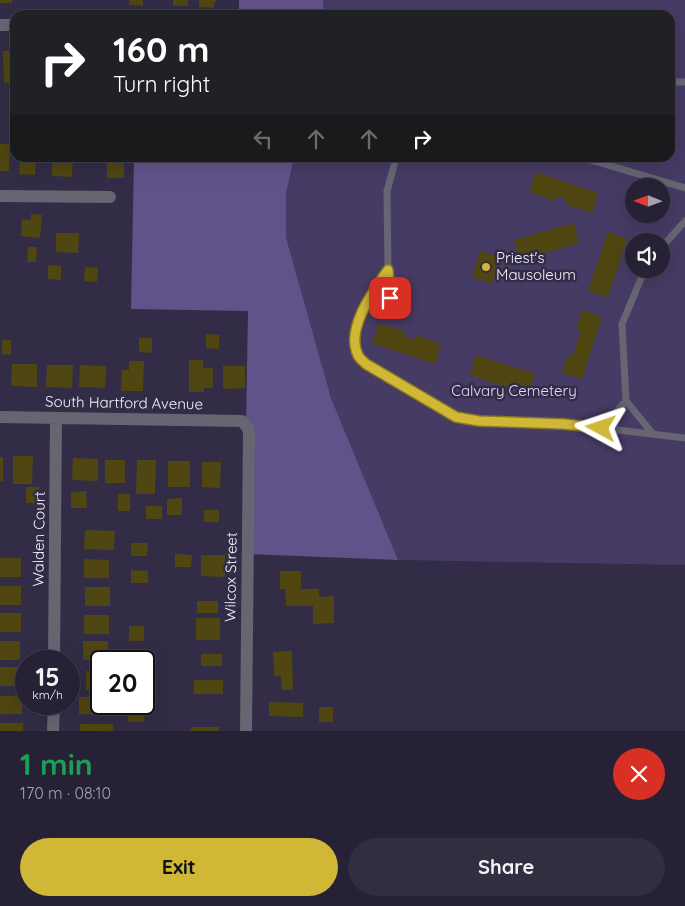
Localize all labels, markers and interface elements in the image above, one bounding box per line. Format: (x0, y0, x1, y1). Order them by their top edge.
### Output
text: 160 m (113, 27, 210, 71)
icon: right (30, 30, 95, 95)
text: Turn right (113, 70, 210, 98)
icon: left (249, 125, 277, 153)
icon: ahead (302, 125, 330, 153)
icon: ahead (355, 125, 383, 153)
icon: right (408, 125, 436, 153)
north arrow (625, 178, 670, 222)
map controls (625, 178, 670, 278)
button: sound (625, 233, 670, 278)
place label: Priest's Mausoleum (496, 248, 576, 284)
marker: Priest's Mausoleum (480, 261, 492, 273)
pin (369, 277, 411, 319)
icon: arrive (376, 284, 404, 312)
park label: Calvary Cemetery (451, 381, 577, 400)
street label: South Hartford Avenue (45, 392, 203, 413)
position arrow (574, 401, 626, 453)
street label: Walden Court (28, 491, 49, 587)
street label: Wilcox Street (220, 532, 241, 622)
speed limit sign: 20 (90, 650, 155, 715)
text: 15 (35, 661, 60, 692)
text: km/h (32, 687, 63, 702)
text: 1 min (20, 745, 93, 783)
button: close (613, 748, 665, 800)
text: 170 m · 08:10 (20, 783, 111, 803)
button: Exit (20, 838, 338, 896)
button: Share (348, 838, 665, 896)

